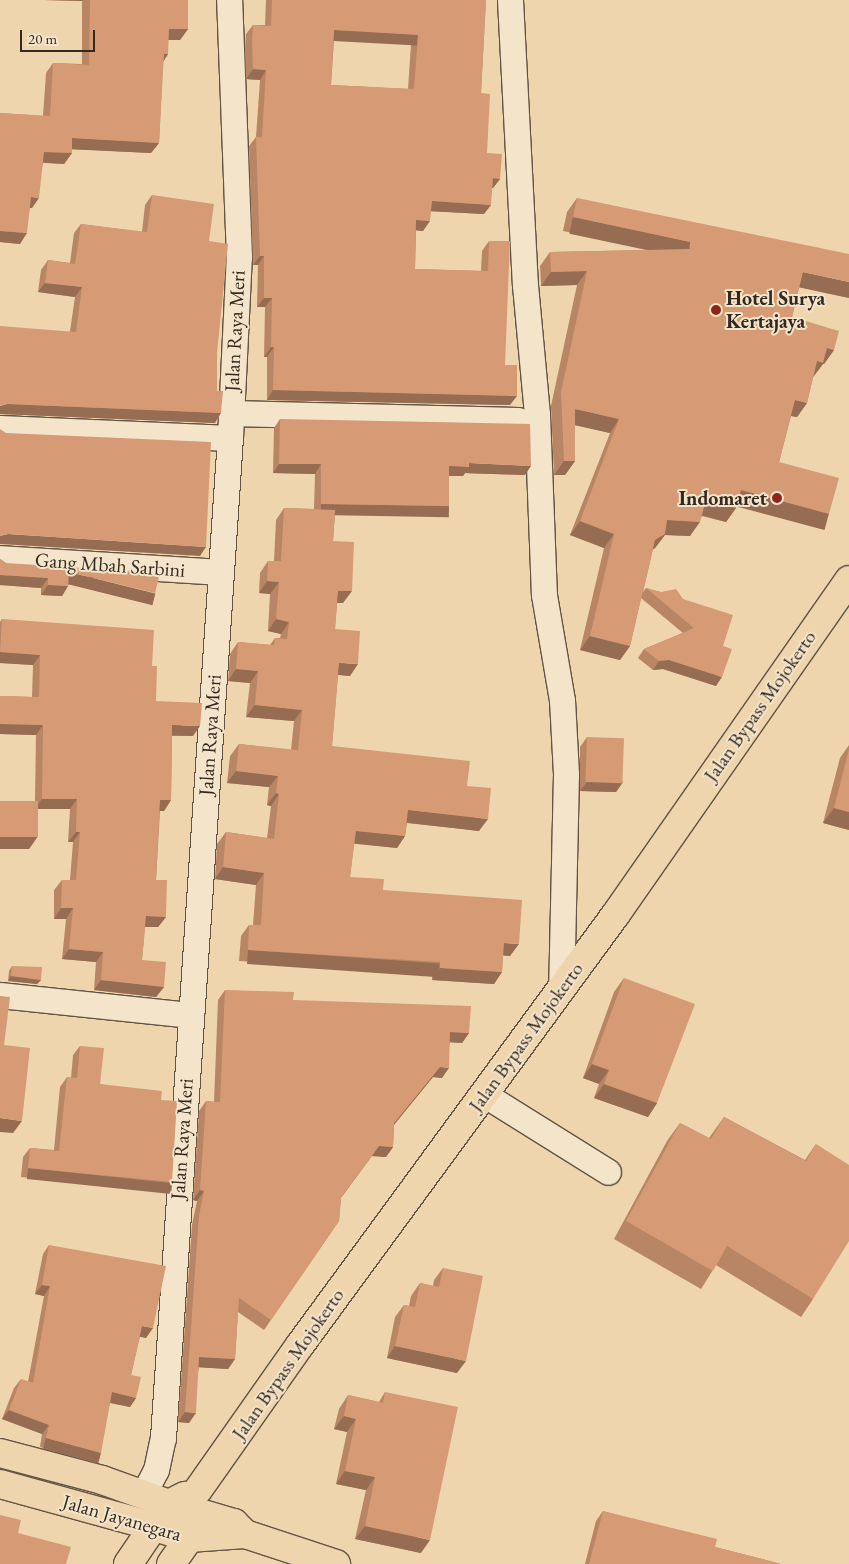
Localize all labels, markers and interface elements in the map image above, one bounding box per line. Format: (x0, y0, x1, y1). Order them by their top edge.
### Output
scale bar (22, 20, 98, 52)
text: 20 m (28, 29, 57, 48)
street label: Jalan Raya Meri (220, 270, 250, 392)
place label: Hotel Surya Kertajaya (726, 286, 825, 333)
marker: Hotel Surya Kertajaya (710, 304, 722, 316)
place label: Indomaret (679, 486, 767, 510)
marker: Indomaret (771, 492, 783, 504)
street label: Gang Mbah Sarbini (34, 548, 186, 582)
street label: Jalan Bypass Mojokerto (699, 626, 821, 786)
street label: Jalan Raya Meri (194, 674, 226, 796)
street label: Jalan Bypass Mojokerto (464, 957, 588, 1117)
street label: Jalan Raya Meri (166, 1078, 198, 1200)
street label: Jalan Bypass Mojokerto (227, 1284, 349, 1444)
street label: Jalan Jayanegara (60, 1490, 184, 1546)

